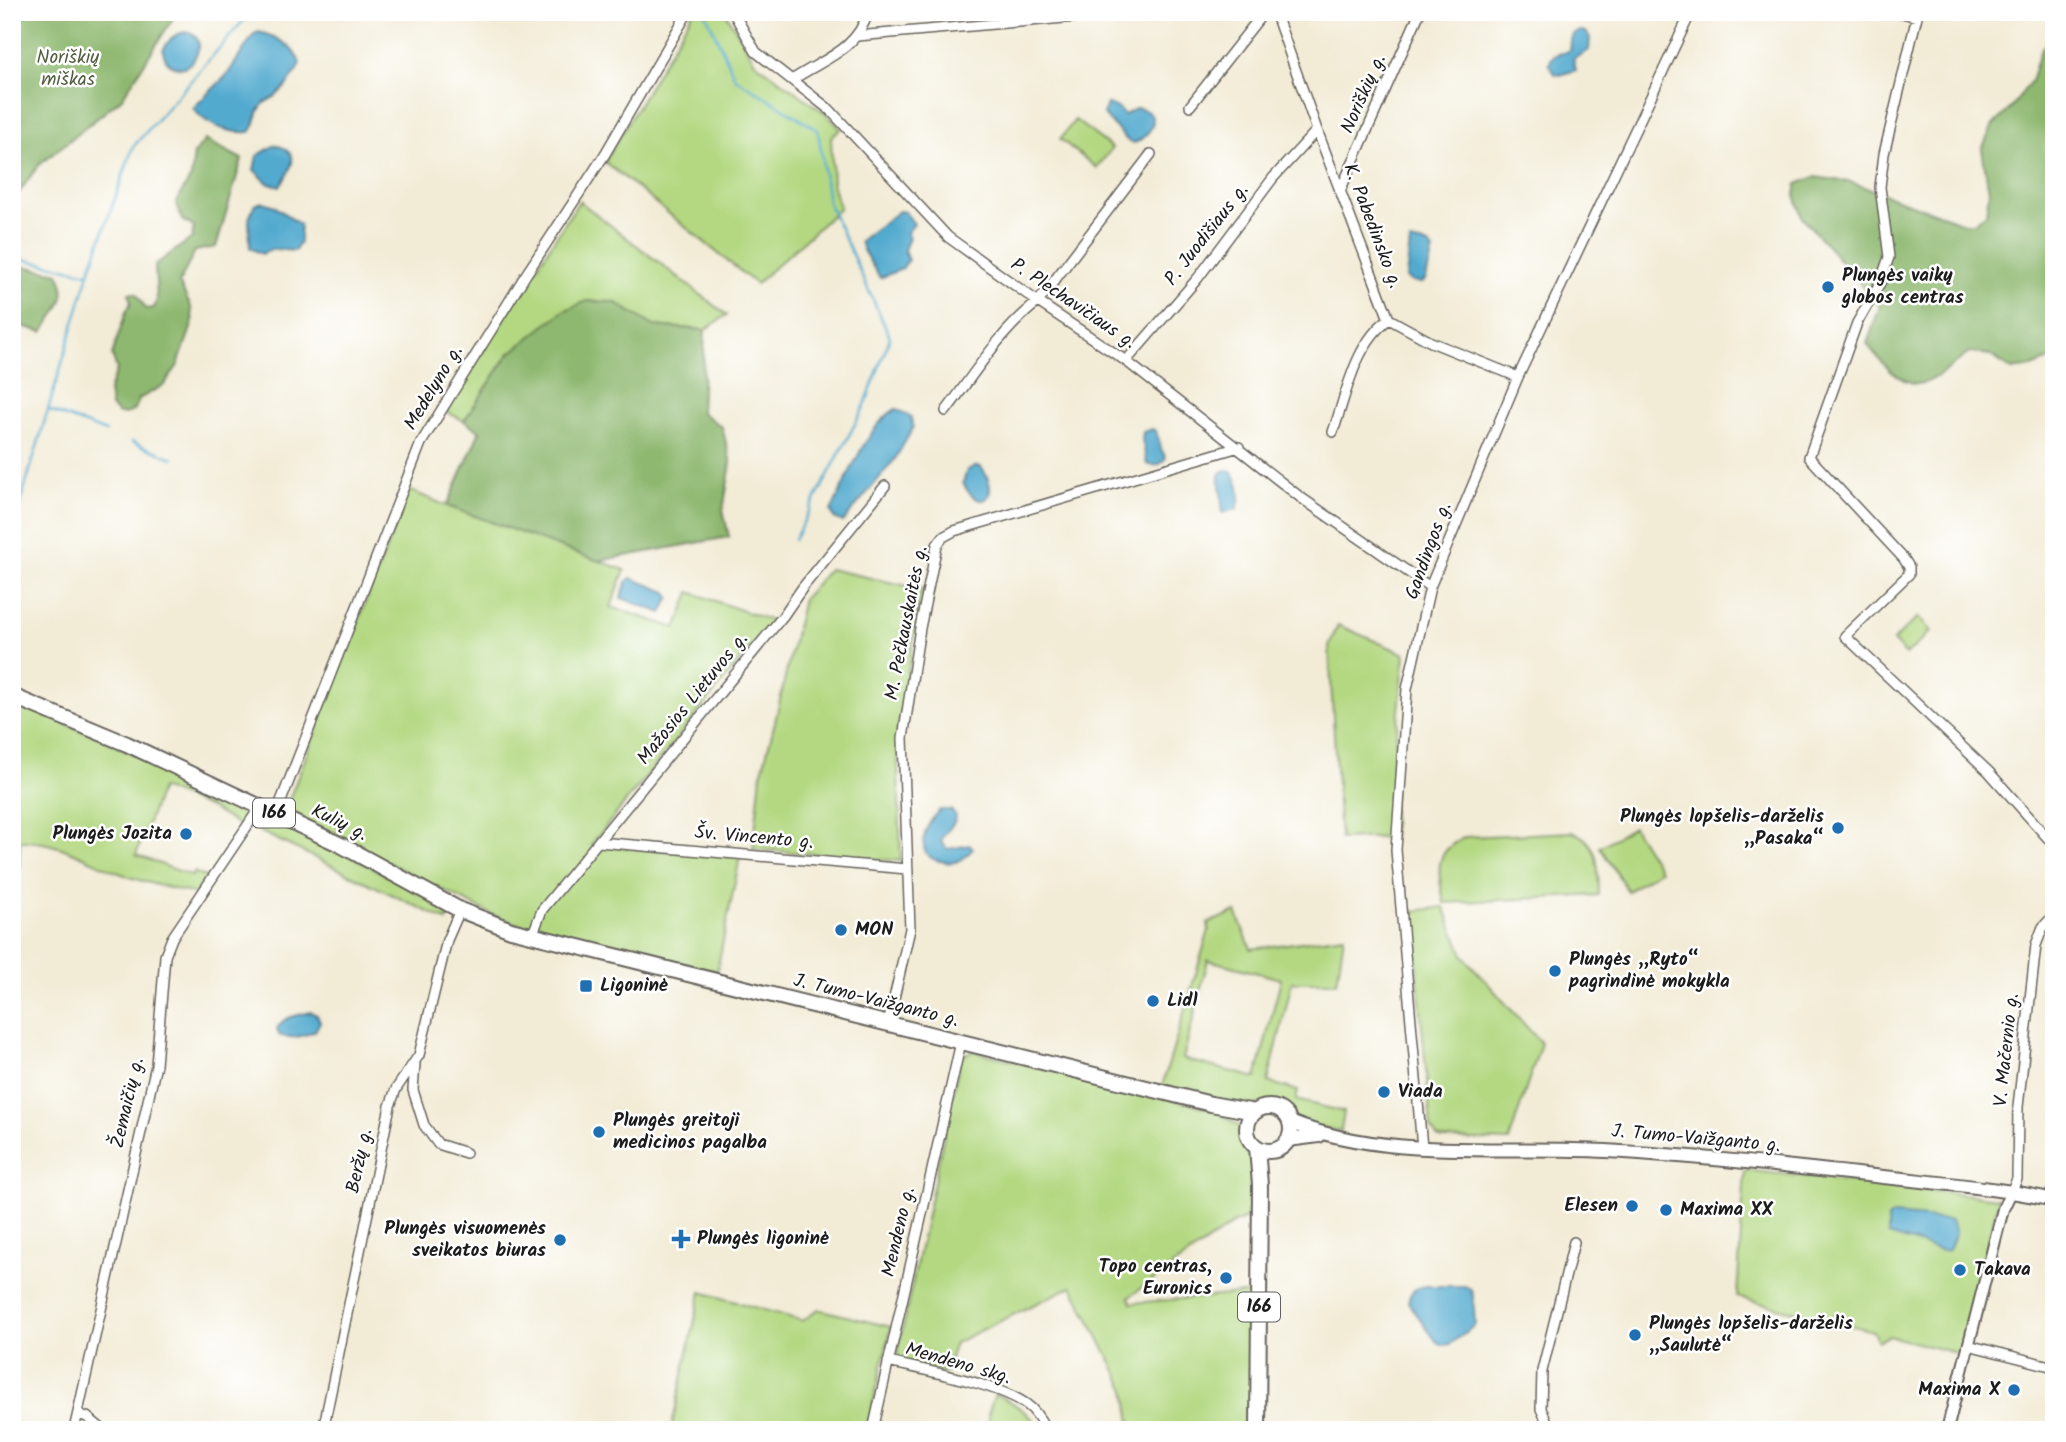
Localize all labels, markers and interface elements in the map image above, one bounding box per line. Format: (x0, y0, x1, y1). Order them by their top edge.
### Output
park label: Noriškių miškas (37, 43, 99, 95)
street label: Noriškių g. (1333, 50, 1395, 138)
street label: K. Pabedinsko g. (1334, 159, 1410, 293)
street label: P. Juodišiaus g. (1157, 177, 1257, 293)
street label: P. Plechavičiaus g. (1004, 251, 1142, 357)
place label: Plungės vaikų globos centras (1841, 261, 1964, 313)
marker: Plungės vaikų globos centras (1820, 279, 1836, 295)
street label: Medelyno g. (397, 340, 471, 436)
street label: Gandingos g. (1398, 498, 1460, 604)
street label: M. Pečkauskaitės g. (877, 543, 937, 703)
street label: Mažosios Lietuvos g. (630, 626, 756, 772)
street label: Kulių g. (306, 796, 372, 850)
road number: 166 (253, 798, 295, 828)
place label: Plungės lopšelis-darželis „Pasaka“ (1620, 802, 1824, 854)
street label: Šv. Vincento g. (693, 818, 815, 858)
place label: Plungės Jozita (53, 819, 172, 849)
marker: Plungės lopšelis-darželis „Pasaka“ (1830, 820, 1846, 836)
marker: Plungės Jozita (178, 826, 194, 842)
place label: MON (855, 915, 893, 945)
marker: MON (833, 922, 849, 938)
place label: Plungės „Ryto“ pagrindinė mokykla (1568, 945, 1730, 997)
marker: Plungės „Ryto“ pagrindinė mokykla (1547, 963, 1563, 979)
street label: J. Tumo-Vaižganto g. (790, 966, 962, 1036)
place label: Ligoninė (600, 971, 668, 1001)
marker: Ligoninė (578, 978, 594, 994)
place label: Lidl (1167, 986, 1199, 1016)
street label: V. Mačernio g. (1986, 992, 2028, 1108)
marker: Lidl (1145, 993, 1161, 1009)
street label: Žemaičių g. (103, 1055, 153, 1151)
place label: Viada (1398, 1077, 1443, 1107)
marker: Viada (1376, 1084, 1392, 1100)
place label: Plungės greitoji medicinos pagalba (613, 1106, 767, 1158)
street label: J. Tumo-Vaižganto g. (1610, 1117, 1782, 1161)
marker: Plungės greitoji medicinos pagalba (591, 1124, 607, 1140)
street label: Beržų g. (339, 1126, 381, 1196)
street label: Mendeno g. (874, 1184, 924, 1280)
place label: Elesen (1565, 1191, 1618, 1221)
place label: Maxima XX (1680, 1195, 1774, 1225)
marker: Elesen (1624, 1198, 1640, 1214)
marker: Maxima XX (1658, 1202, 1674, 1218)
place label: Plungės visuomenės sveikatos biuras (384, 1214, 546, 1266)
place label: Plungės ligoninė (697, 1224, 829, 1254)
marker: Plungės ligoninė (671, 1229, 691, 1249)
marker: Plungės visuomenės sveikatos biuras (552, 1232, 568, 1248)
place label: Topo centras, Euronics (1099, 1252, 1212, 1304)
place label: Takava (1974, 1255, 2031, 1285)
marker: Takava (1952, 1262, 1968, 1278)
marker: Topo centras, Euronics (1218, 1270, 1234, 1286)
road number: 166 (1238, 1292, 1280, 1322)
place label: Plungės lopšelis-darželis „Saulutė“ (1649, 1309, 1853, 1361)
marker: Plungės lopšelis-darželis „Saulutė“ (1627, 1327, 1643, 1343)
street label: Mendeno skg. (902, 1335, 1014, 1393)
place label: Maxima X (1918, 1375, 2001, 1405)
marker: Maxima X (2006, 1382, 2022, 1398)

